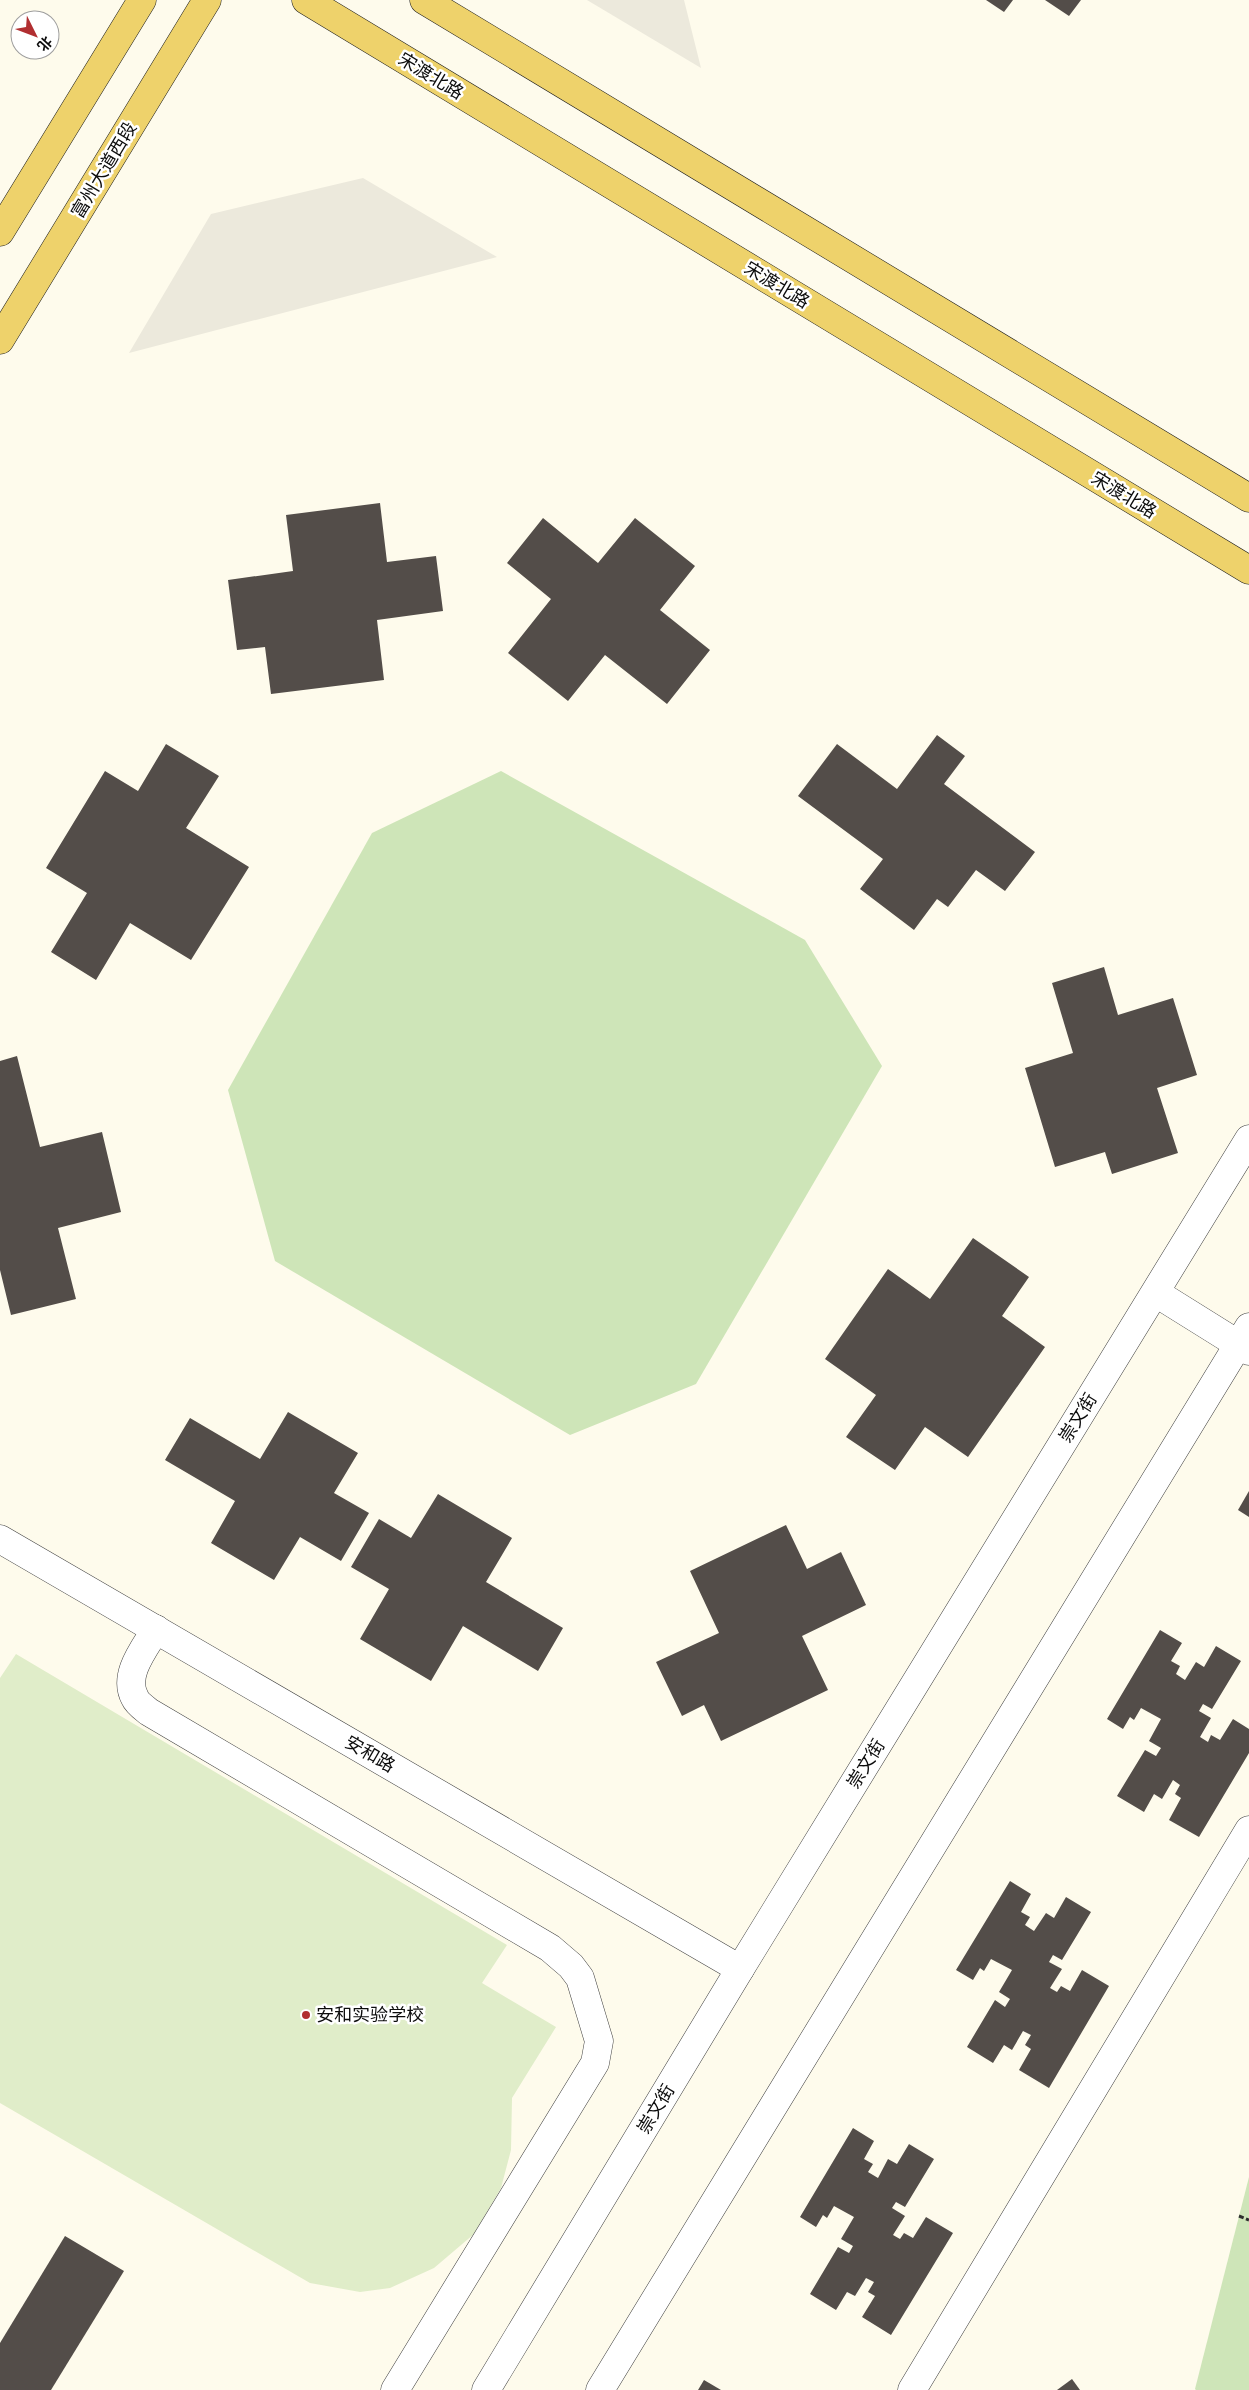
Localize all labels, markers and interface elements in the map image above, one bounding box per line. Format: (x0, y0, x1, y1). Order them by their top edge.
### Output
north arrow (10, 10, 60, 60)
text: 北 (33, 32, 55, 54)
street label: 宋渡北路 (394, 48, 468, 104)
street label: 富州大道西段 (67, 118, 141, 222)
street label: 宋渡北路 (740, 257, 814, 313)
street label: 宋渡北路 (1087, 467, 1161, 523)
street label: 崇文街 (1054, 1389, 1102, 1447)
street label: 安和路 (341, 1731, 399, 1777)
street label: 崇文街 (842, 1735, 890, 1793)
place label: 安和实验学校 (316, 2004, 424, 2026)
marker: 安和实验学校 (300, 2009, 312, 2021)
street label: 崇文街 (633, 2080, 679, 2138)

